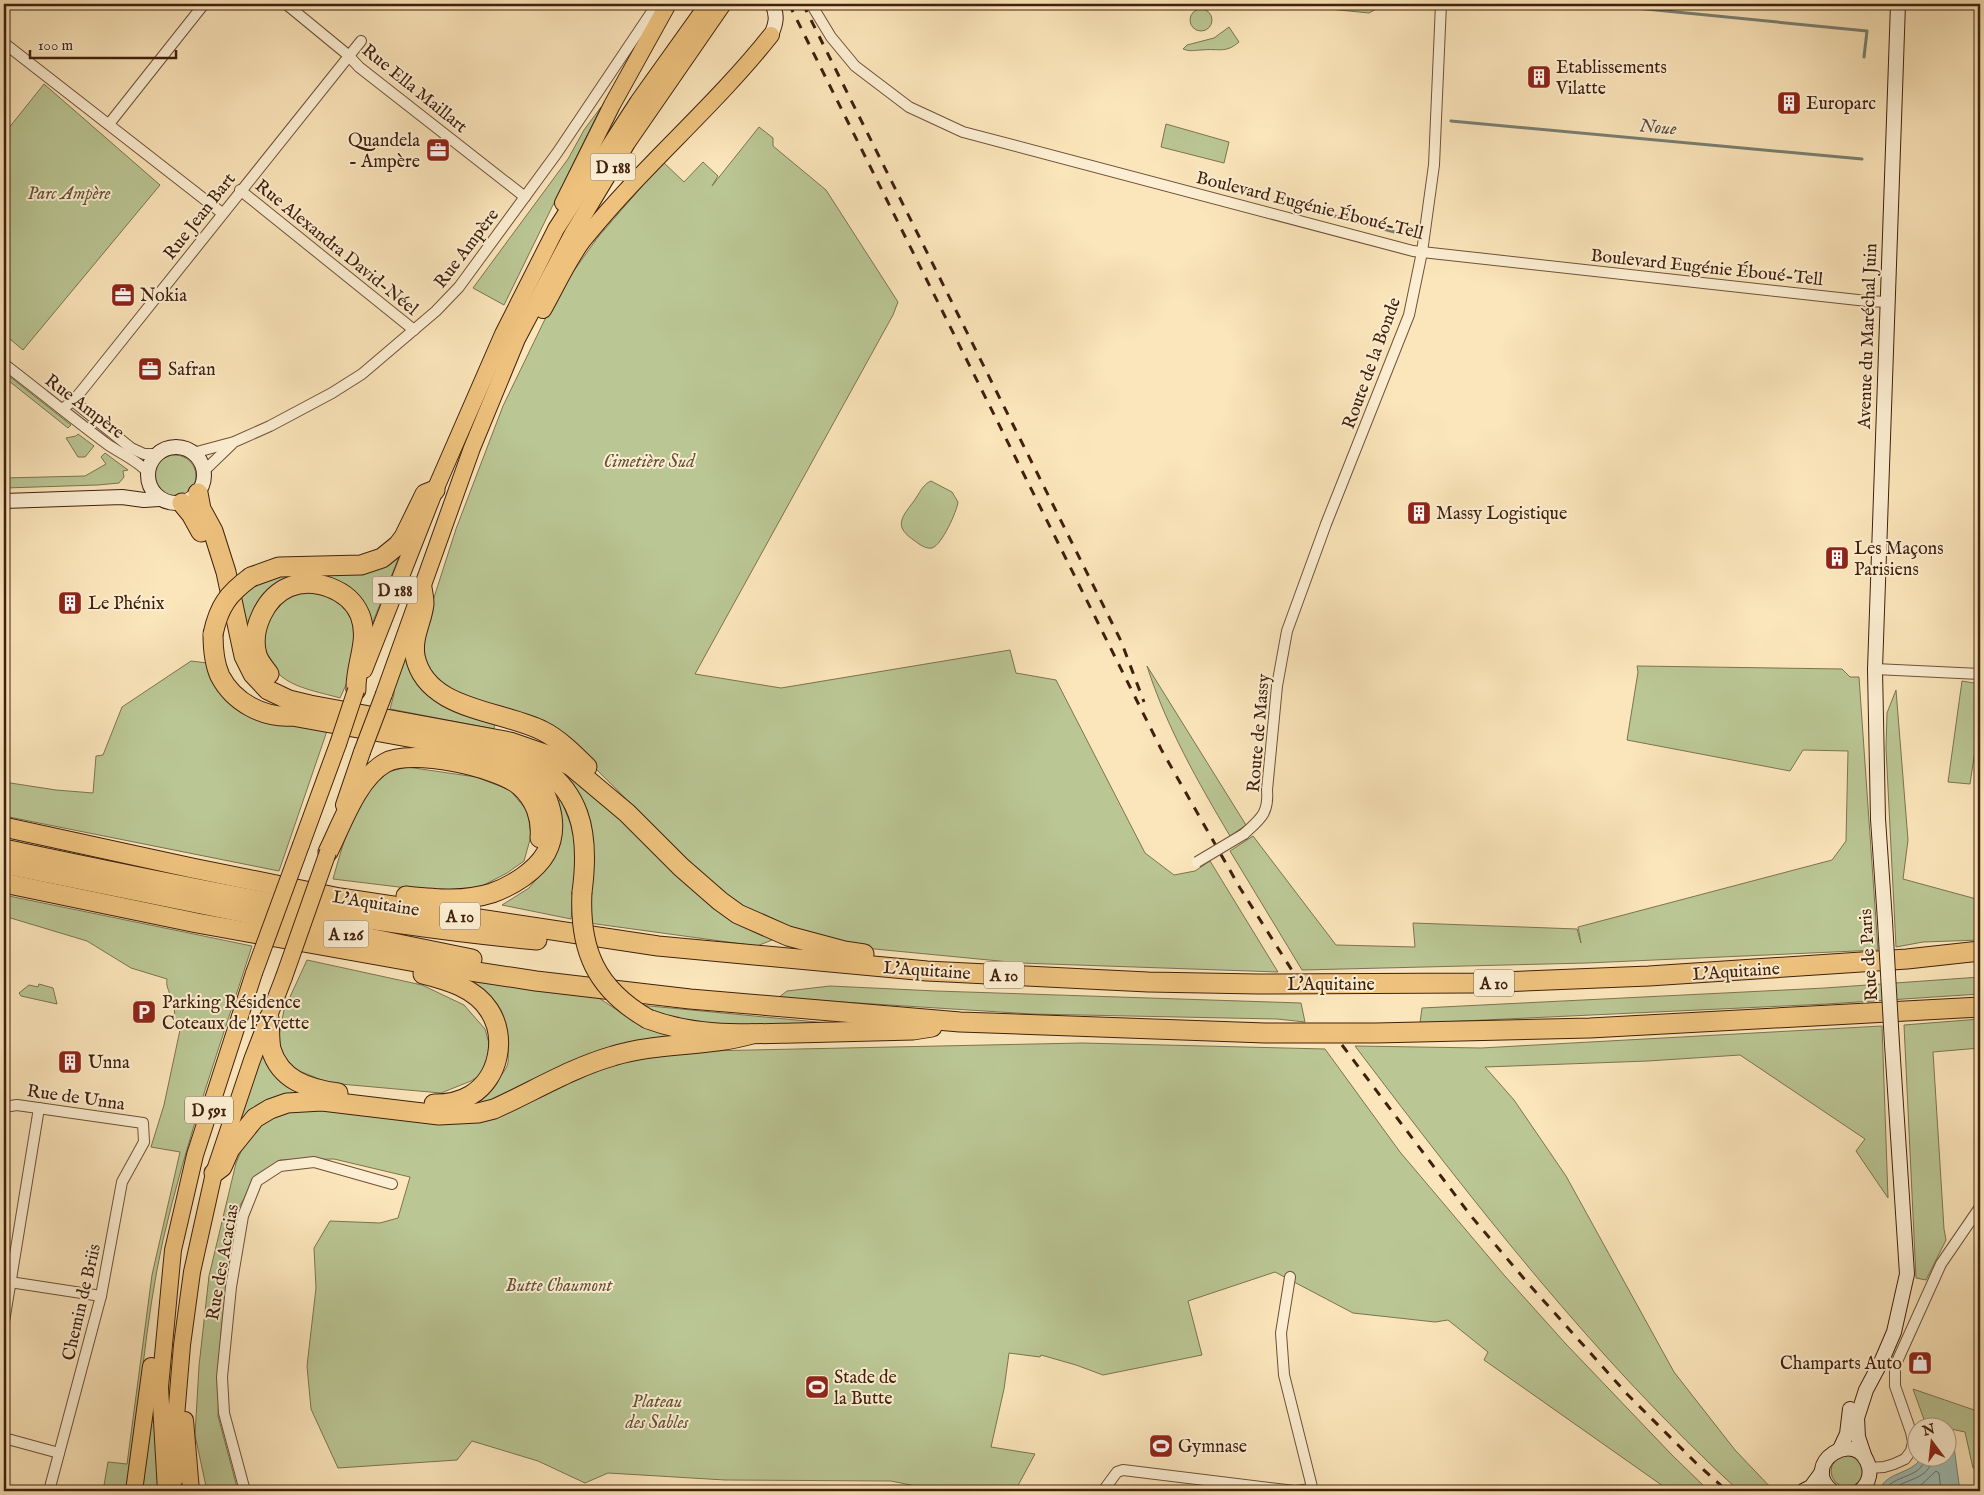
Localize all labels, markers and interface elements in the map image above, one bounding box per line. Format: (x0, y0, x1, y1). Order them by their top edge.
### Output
scale bar (30, 28, 176, 60)
text: 100 m (38, 36, 74, 55)
street label: Rue Ella Maillart (357, 40, 471, 139)
place label: Etablissements Vilatte (1555, 57, 1667, 101)
building icon: Etablissements Vilatte (1526, 64, 1552, 90)
building icon: Europarc (1776, 90, 1802, 116)
place label: Europarc (1806, 93, 1876, 116)
water label: Noue (1638, 114, 1678, 142)
place label: Quandela - Ampère (348, 130, 420, 174)
office icon: Quandela - Ampère (425, 137, 451, 163)
road number: D 188 (590, 154, 636, 180)
street label: Boulevard Eugénie Éboué-Tell (1194, 165, 1426, 246)
street label: Rue Jean Bart (159, 169, 241, 265)
street label: Rue Alexandra David-Néel (250, 175, 422, 321)
park label: Parc Ampère (27, 183, 111, 206)
street label: Rue Ampère (430, 204, 505, 293)
street label: Avenue du Maréchal Juin (1854, 242, 1883, 430)
street label: Boulevard Eugénie Éboué-Tell (1590, 243, 1824, 292)
office icon: Nokia (110, 282, 136, 308)
place label: Nokia (140, 285, 187, 308)
street label: Route de la Bonde (1338, 295, 1407, 432)
office icon: Safran (137, 356, 163, 382)
place label: Safran (168, 359, 216, 382)
street label: Rue Ampère (40, 370, 129, 445)
park label: Cimetière Sud (603, 451, 696, 474)
building icon: Massy Logistique (1406, 500, 1432, 526)
place label: Massy Logistique (1436, 503, 1567, 526)
place label: Les Maçons Parisiens (1854, 538, 1943, 582)
building icon: Les Maçons Parisiens (1824, 545, 1850, 571)
road number: D 188 (372, 576, 418, 604)
building icon: Le Phénix (57, 590, 83, 616)
place label: Le Phénix (88, 593, 165, 616)
street label: Route de Massy (1243, 673, 1276, 793)
street label: L'Aquitaine (331, 886, 421, 923)
road number: A 10 (440, 902, 480, 929)
street label: Rue de Paris (1855, 908, 1884, 1002)
road number: A 126 (324, 921, 368, 948)
street label: L'Aquitaine (882, 957, 971, 986)
street label: L'Aquitaine (1692, 958, 1781, 987)
road number: A 10 (984, 962, 1024, 988)
road number: A 10 (1474, 970, 1514, 996)
street label: L'Aquitaine (1287, 974, 1375, 997)
place label: Parking Résidence Coteaux de l’Yvette (162, 992, 309, 1036)
parking icon: Parking Résidence Coteaux de l’Yvette (131, 999, 157, 1025)
building icon: Unna (57, 1049, 83, 1075)
place label: Unna (88, 1052, 130, 1075)
street label: Rue de Unna (25, 1080, 126, 1117)
road number: D 591 (185, 1096, 233, 1124)
street label: Rue des Acacias (202, 1202, 245, 1322)
street label: Chemin de Briis (58, 1242, 107, 1363)
park label: Butte Chaumont (506, 1275, 614, 1298)
shop icon: Champarts Auto (1907, 1350, 1933, 1376)
place label: Champarts Auto (1780, 1353, 1902, 1376)
place label: Stade de la Butte (834, 1367, 897, 1411)
sports icon: Stade de la Butte (804, 1374, 830, 1400)
park label: Plateau des Sables (624, 1391, 689, 1435)
north arrow (1906, 1418, 1956, 1468)
text: N (1920, 1420, 1937, 1441)
sports icon: Gymnase (1148, 1433, 1174, 1459)
place label: Gymnase (1178, 1436, 1247, 1459)

